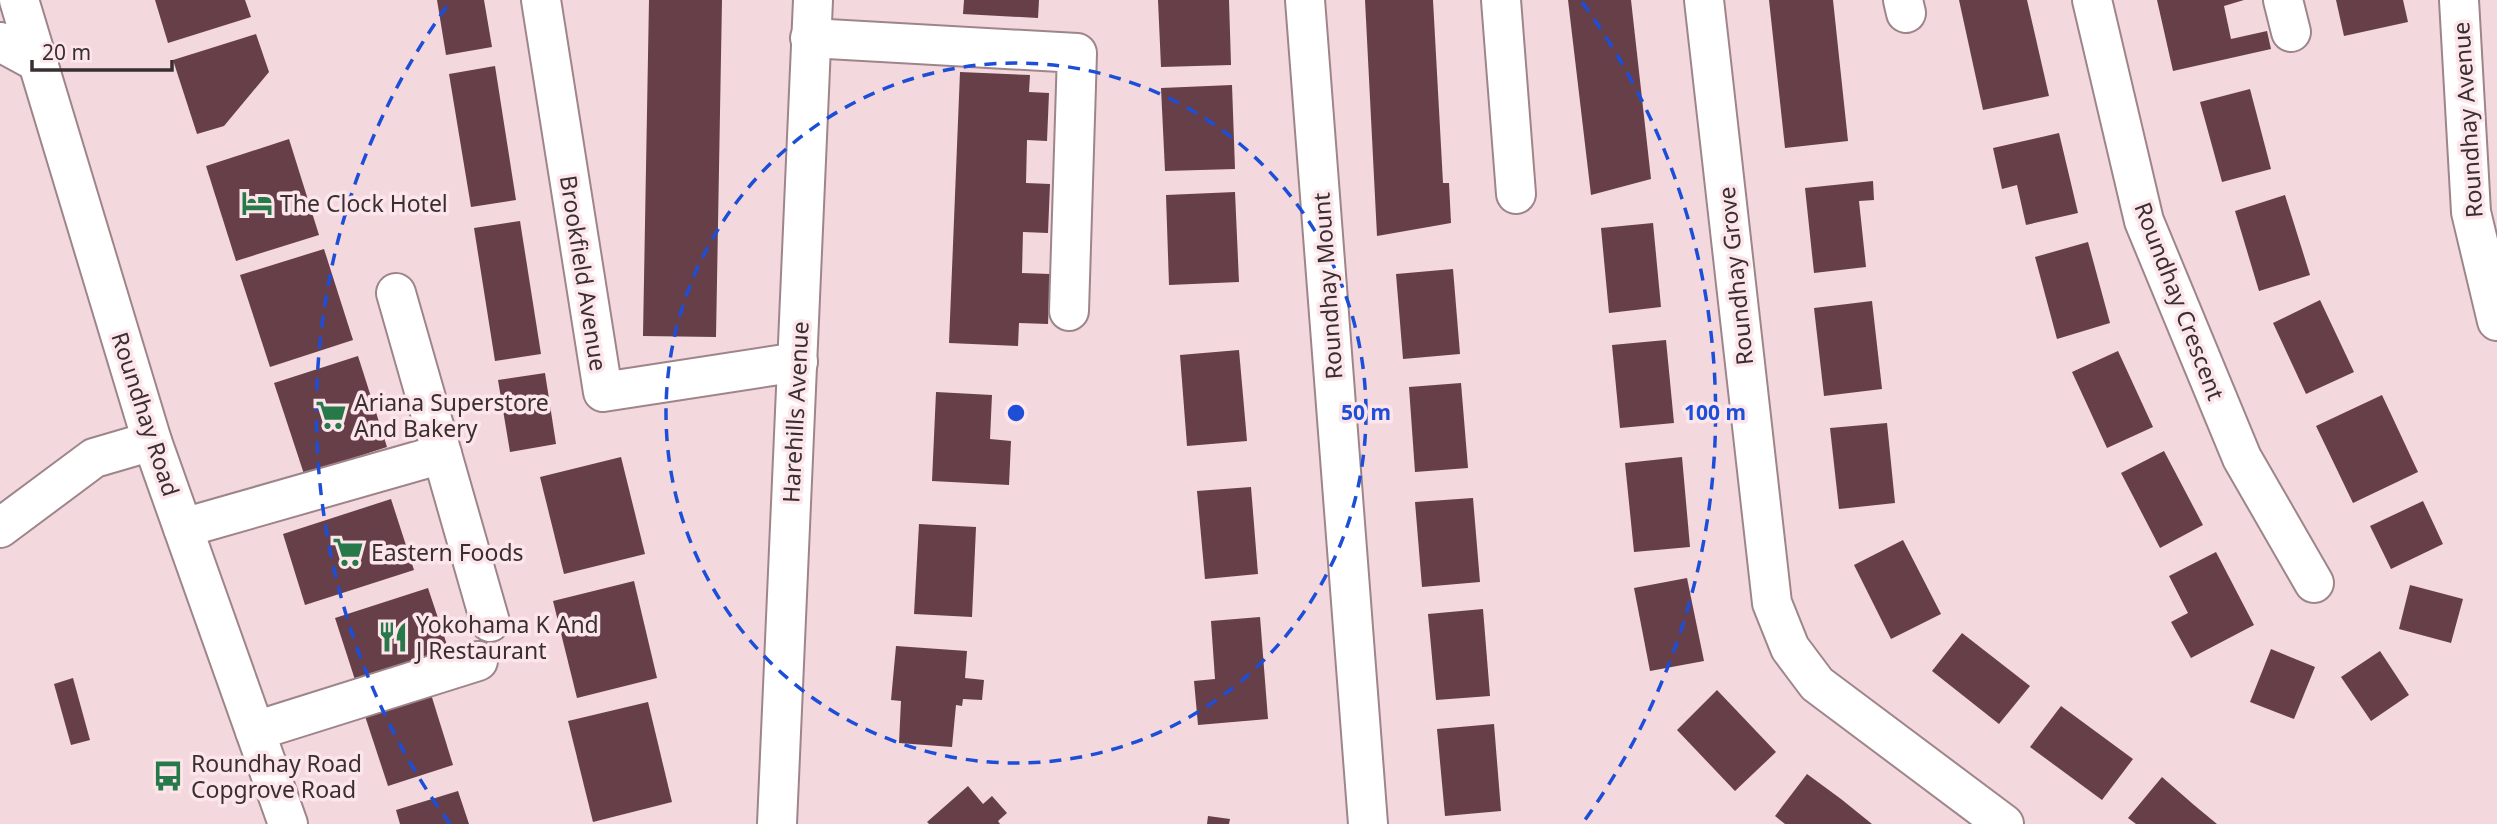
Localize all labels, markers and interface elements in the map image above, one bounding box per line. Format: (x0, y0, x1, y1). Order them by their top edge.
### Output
street label: Roundhay Avenue (2444, 21, 2490, 219)
scale bar (32, 28, 172, 72)
text: 20 m (42, 38, 91, 66)
street label: Brookfield Avenue (553, 173, 615, 373)
street label: Roundhay Grove (1710, 185, 1760, 367)
hotel icon: The Clock Hotel (240, 186, 274, 220)
place label: The Clock Hotel (280, 187, 448, 219)
street label: Roundhay Mount (1305, 192, 1349, 380)
street label: Roundhay Crescent (2127, 197, 2233, 405)
street label: Harehills Avenue (774, 320, 816, 504)
street label: Roundhay Road (104, 328, 188, 500)
place label: Ariana Superstore And Bakery (354, 386, 549, 444)
supermarket icon: Ariana Superstore And Bakery (314, 398, 348, 432)
text: 50 m (1341, 398, 1391, 426)
text: 100 m (1684, 398, 1746, 426)
centre of rings (1004, 401, 1028, 425)
supermarket icon: Eastern Foods (331, 535, 365, 569)
place label: Eastern Foods (371, 536, 524, 568)
place label: Yokohama K And J Restaurant (414, 608, 599, 666)
restaurant icon: Yokohama K And J Restaurant (376, 620, 410, 654)
place label: Roundhay Road Copgrove Road (191, 747, 362, 805)
bus stop icon: Roundhay Road Copgrove Road (151, 759, 185, 793)

